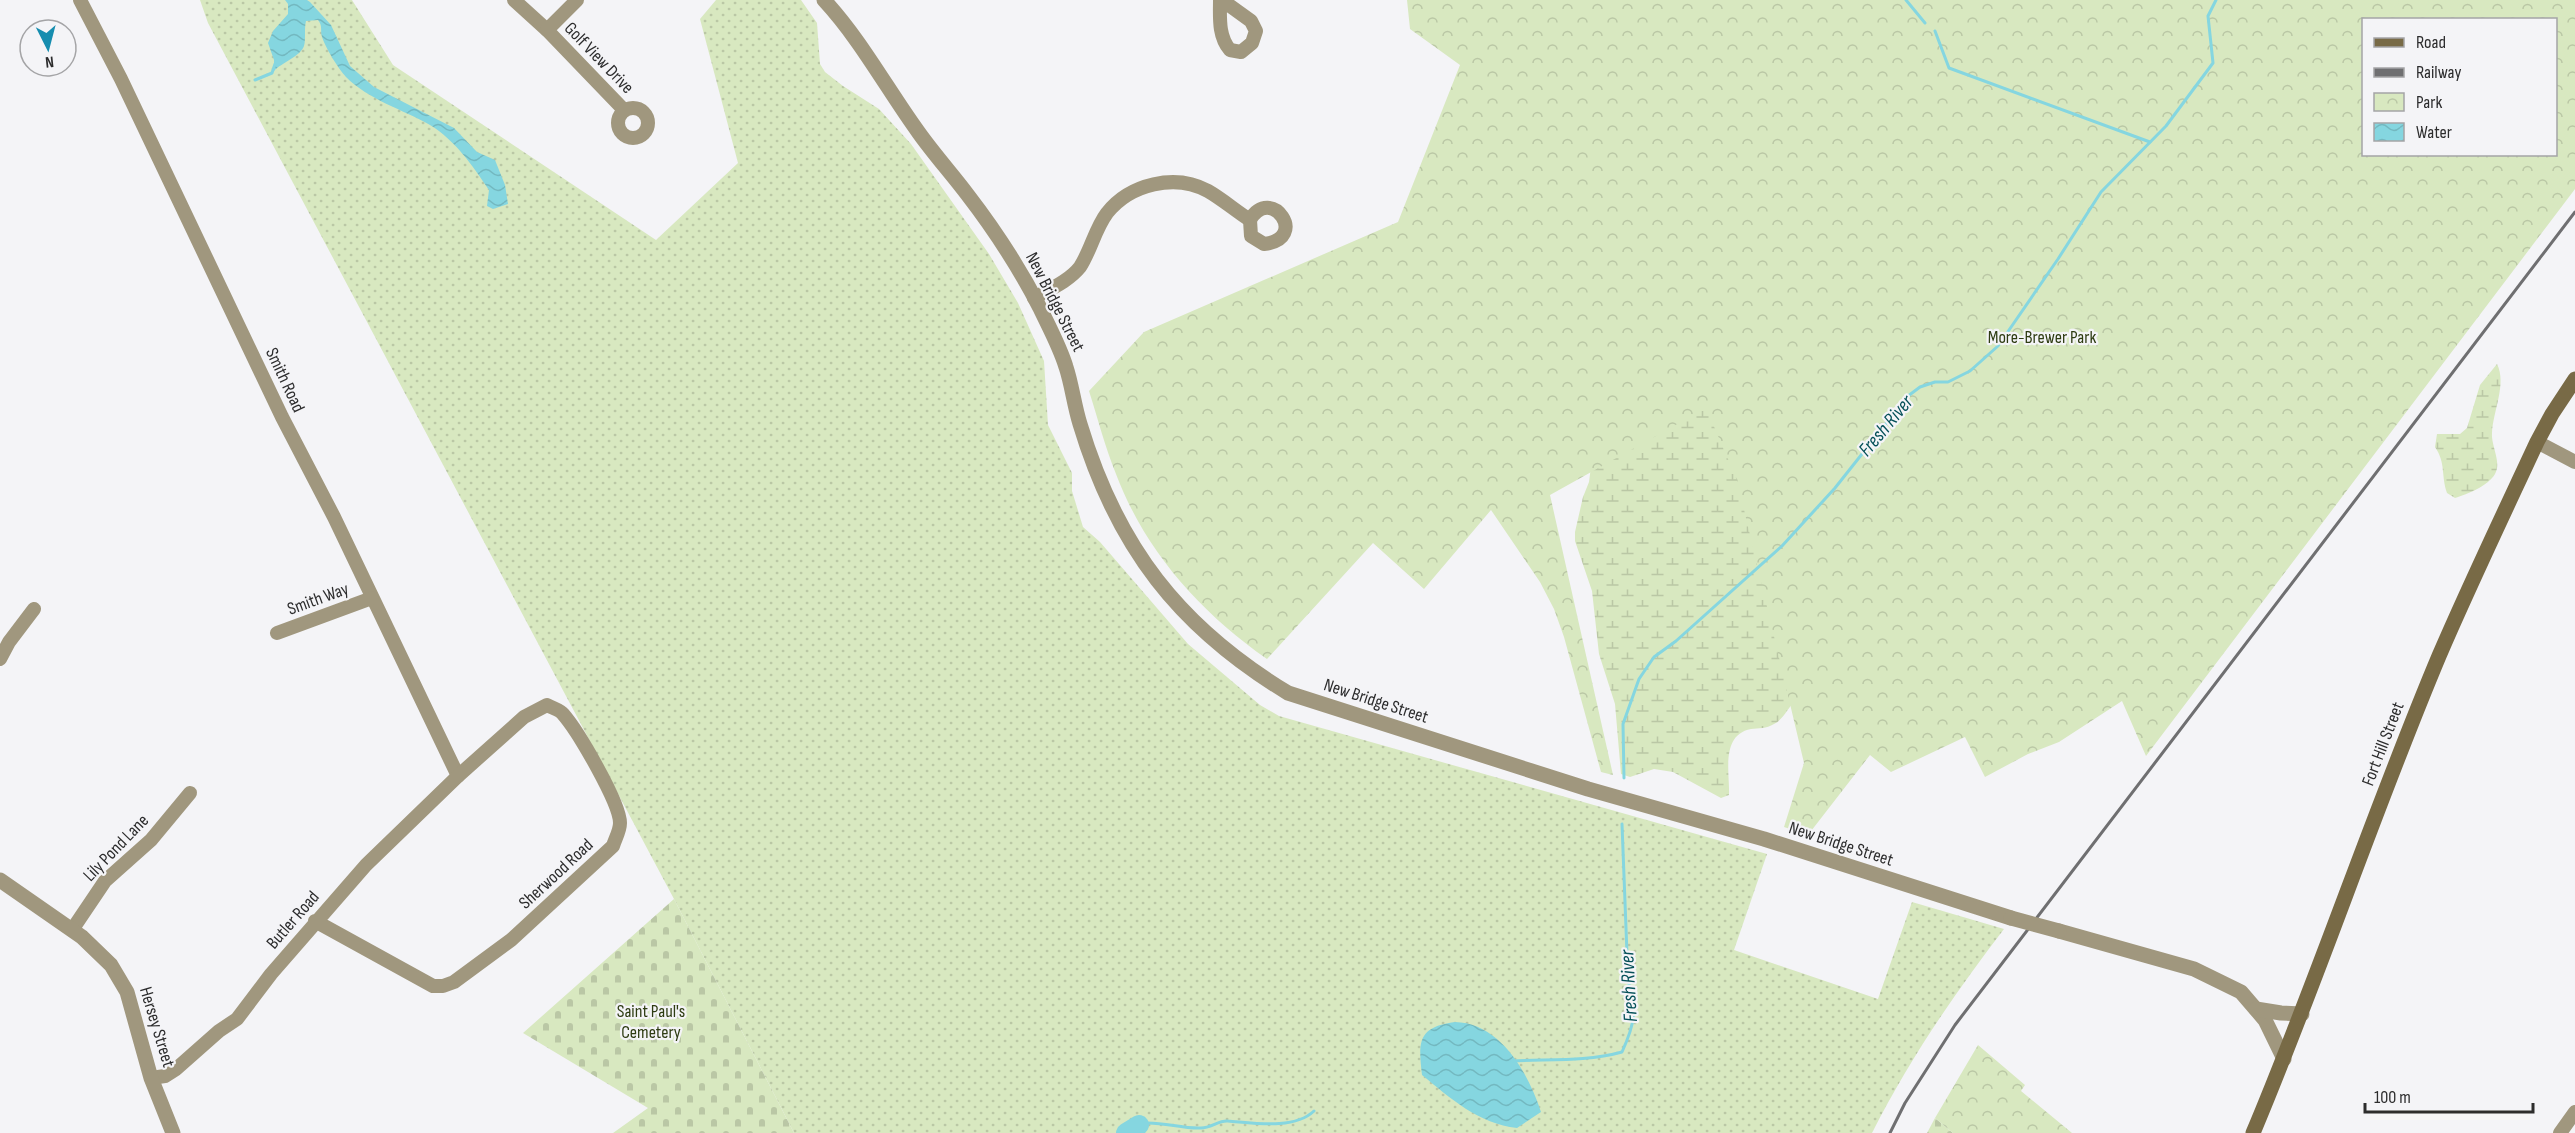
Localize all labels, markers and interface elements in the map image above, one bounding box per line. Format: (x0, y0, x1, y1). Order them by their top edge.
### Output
north arrow (18, 18, 78, 78)
street label: Golf View Drive (560, 18, 638, 98)
legend (2362, 18, 2557, 156)
text: Road (2416, 32, 2446, 53)
text: N (44, 52, 55, 71)
text: Railway (2416, 62, 2461, 83)
text: Park (2416, 92, 2442, 113)
text: Water (2416, 122, 2452, 143)
street label: New Bridge Street (1021, 249, 1089, 356)
park label: More-Brewer Park (1988, 327, 2096, 348)
street label: Smith Road (261, 344, 309, 416)
water label: Fresh River (1854, 390, 1919, 461)
street label: Smith Way (285, 578, 352, 620)
street label: New Bridge Street (1321, 674, 1431, 728)
street label: Fort Hill Street (2357, 699, 2409, 789)
street label: Lily Pond Lane (79, 810, 153, 886)
street label: New Bridge Street (1786, 817, 1896, 871)
street label: Sherwood Road (515, 834, 597, 914)
street label: Butler Road (262, 887, 324, 953)
water label: Fresh River (1615, 948, 1643, 1023)
street label: Hersey Street (135, 984, 179, 1070)
park label: Saint Paul's Cemetery (617, 1001, 685, 1043)
scale bar (2365, 1076, 2533, 1114)
text: 100 m (2374, 1087, 2411, 1108)

